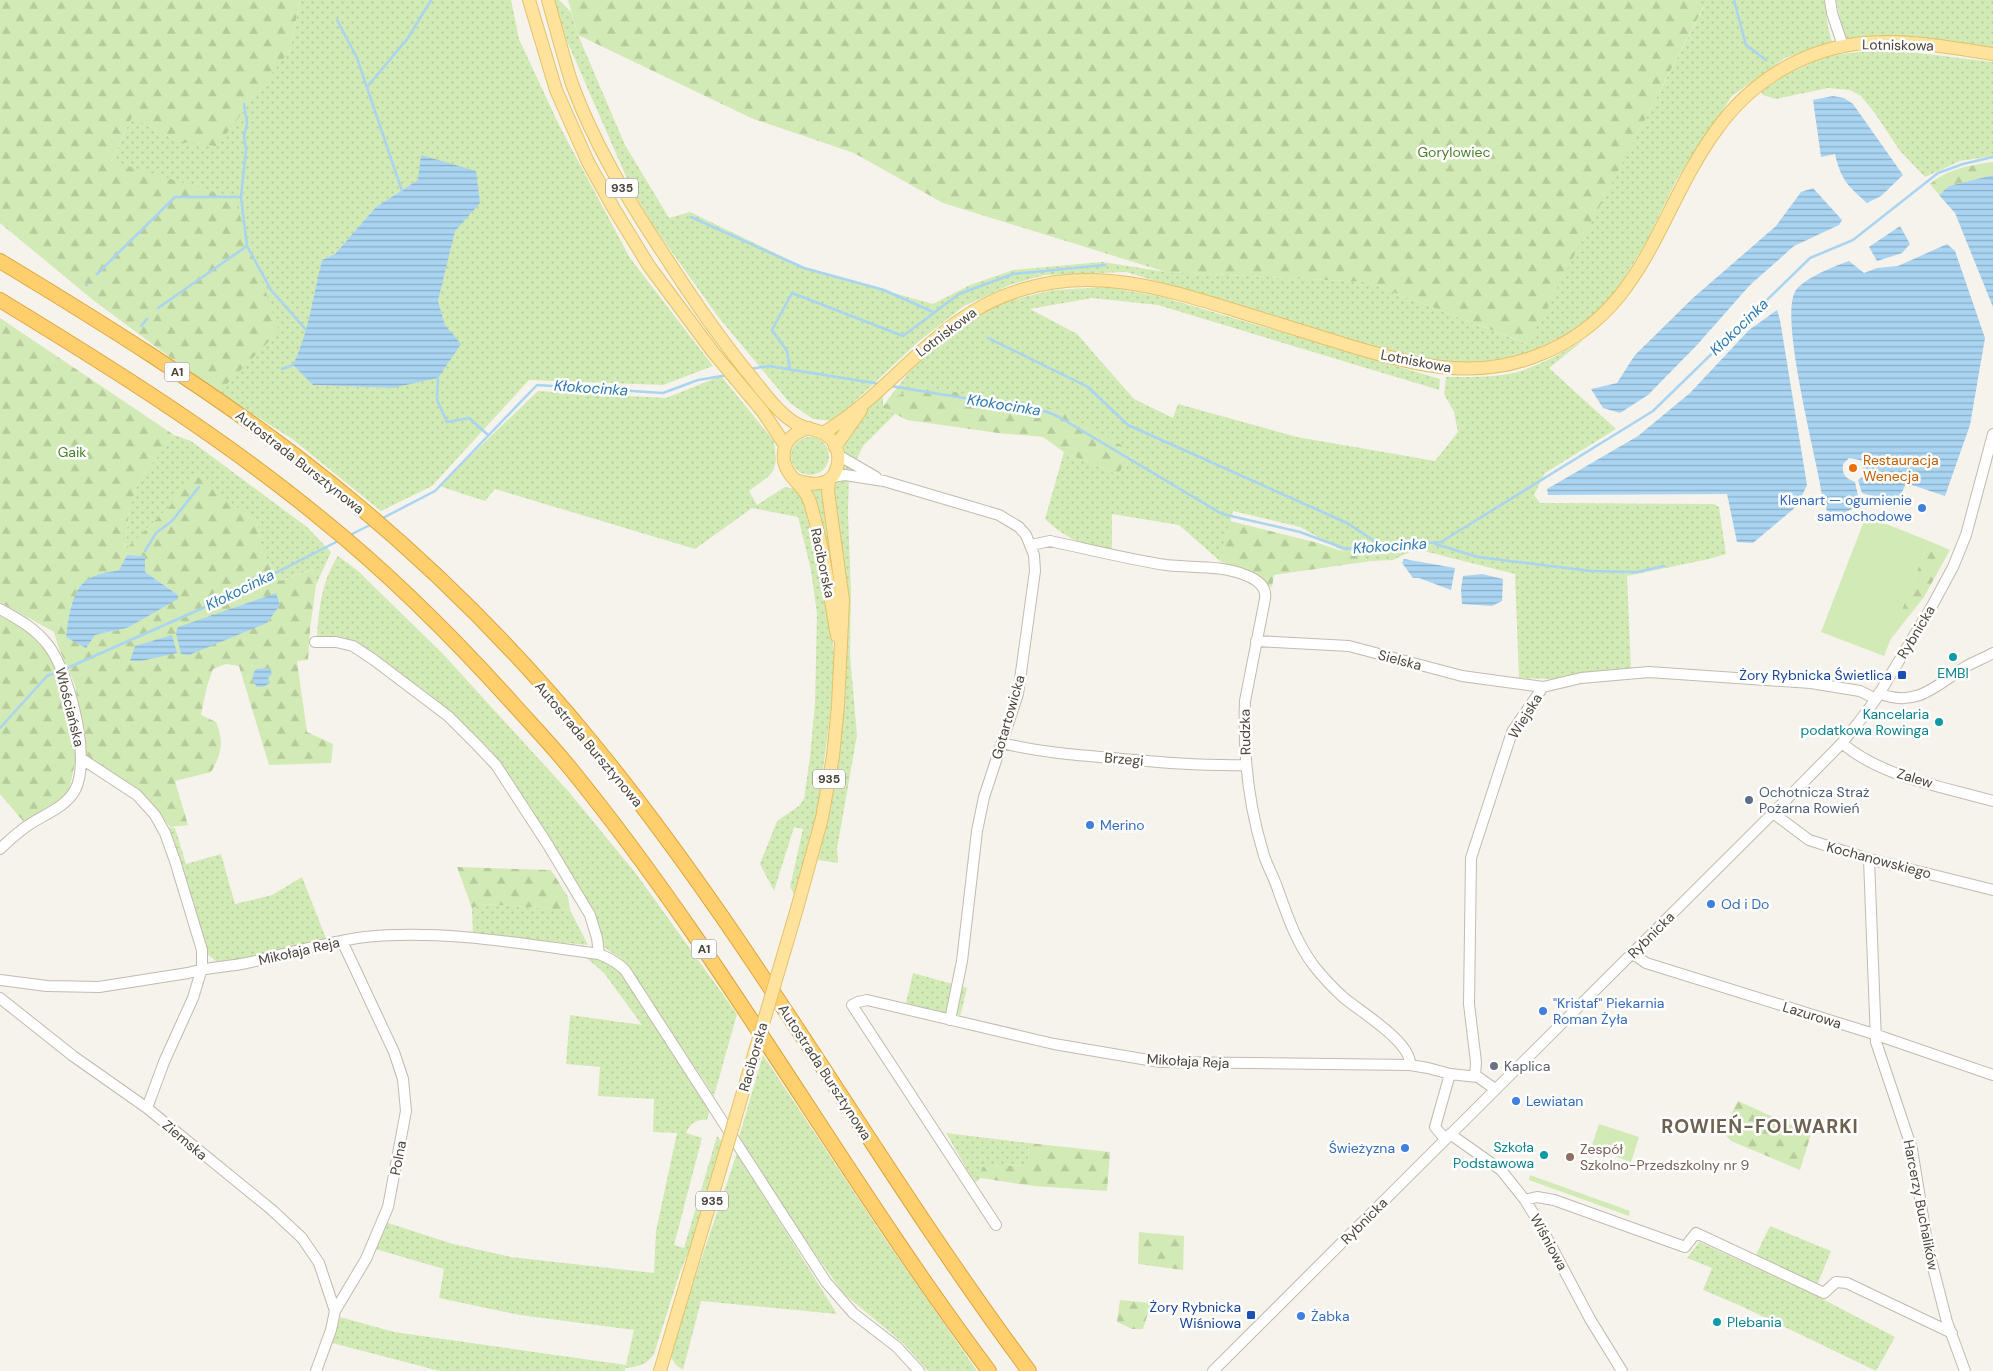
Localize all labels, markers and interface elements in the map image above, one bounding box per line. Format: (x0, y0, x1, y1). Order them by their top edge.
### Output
street label: Lotniskowa (1862, 35, 1934, 55)
park label: Gorylowiec (1417, 143, 1491, 161)
road number: 935 (606, 178, 638, 198)
water label: Kłokocinka (1705, 294, 1773, 360)
street label: Lotniskowa (912, 303, 980, 361)
street label: Lotniskowa (1379, 345, 1453, 377)
road number: A1 (164, 362, 190, 382)
water label: Kłokocinka (553, 375, 629, 401)
water label: Kłokocinka (966, 389, 1042, 421)
street label: Autostrada Bursztynowa (232, 406, 368, 518)
park label: Gaik (58, 443, 86, 461)
place label: Restauracja Wenecja (1863, 451, 1939, 485)
marker: Restauracja Wenecja (1847, 462, 1859, 474)
place label: Klenart — ogumienie samochodowe (1780, 491, 1912, 525)
marker: Klenart — ogumienie samochodowe (1916, 502, 1928, 514)
street label: Raciborska (807, 526, 839, 600)
water label: Kłokocinka (1352, 533, 1428, 559)
water label: Kłokocinka (202, 565, 278, 615)
street label: Rybnicka (1893, 602, 1939, 662)
street label: Sielska (1376, 646, 1424, 674)
marker: EMBI (1947, 651, 1959, 663)
place label: EMBI (1937, 664, 1969, 682)
street label: Włościańska (51, 665, 89, 749)
place label: Żory Rybnicka Świetlica (1739, 666, 1892, 684)
marker: Żory Rybnicka Świetlica (1896, 669, 1908, 681)
street label: Gotartowicka (987, 673, 1029, 761)
street label: Autostrada Bursztynowa (531, 678, 647, 810)
street label: Wiejska (1504, 690, 1546, 742)
place label: Kancelaria podatkowa Rowinga (1800, 705, 1929, 739)
street label: Rudzka (1236, 709, 1254, 755)
marker: Kancelaria podatkowa Rowinga (1933, 716, 1945, 728)
street label: Brzegi (1104, 748, 1144, 770)
street label: Zalew (1895, 764, 1935, 792)
road number: 935 (813, 770, 845, 789)
place label: Ochotnicza Straż Pożarna Rowień (1759, 783, 1869, 817)
marker: Ochotnicza Straż Pożarna Rowień (1743, 794, 1755, 806)
place label: Merino (1100, 816, 1145, 834)
marker: Merino (1084, 819, 1096, 831)
street label: Kochanowskiego (1825, 837, 1933, 883)
place label: Od i Do (1721, 895, 1769, 913)
marker: Od i Do (1705, 898, 1717, 910)
street label: Rybnicka (1624, 908, 1678, 962)
street label: Mikołaja Reja (257, 933, 341, 969)
road number: A1 (692, 940, 716, 959)
place label: "Kristaf" Piekarnia Roman Żyła (1553, 994, 1664, 1028)
street label: Lazurowa (1780, 998, 1844, 1032)
street label: Autostrada Bursztynowa (774, 1001, 876, 1143)
marker: "Kristaf" Piekarnia Roman Żyła (1537, 1005, 1549, 1017)
street label: Raciborska (735, 1020, 771, 1094)
street label: Mikołaja Reja (1146, 1050, 1230, 1072)
place label: Kaplica (1504, 1057, 1550, 1075)
marker: Kaplica (1488, 1060, 1500, 1072)
place label: Lewiatan (1526, 1092, 1583, 1110)
marker: Lewiatan (1510, 1095, 1522, 1107)
district label: ROWIEŃ-FOLWARKI (1661, 1114, 1859, 1139)
street label: Ziemska (159, 1116, 211, 1164)
place label: Szkoła Podstawowa (1453, 1138, 1534, 1172)
street label: Harcerzy Buchalików (1899, 1138, 1943, 1272)
street label: Polna (386, 1139, 410, 1177)
place label: Świeżyzna (1329, 1139, 1395, 1157)
place label: Zespół Szkolno-Przedszkolny nr 9 (1580, 1140, 1750, 1174)
marker: Świeżyzna (1399, 1142, 1411, 1154)
marker: Szkoła Podstawowa (1538, 1149, 1550, 1161)
marker: Zespół Szkolno-Przedszkolny nr 9 (1564, 1151, 1576, 1163)
road number: 935 (696, 1192, 728, 1210)
street label: Rybnicka (1337, 1194, 1391, 1248)
street label: Wiśniowa (1526, 1211, 1572, 1273)
place label: Żory Rybnicka Wiśniowa (1150, 1298, 1241, 1332)
place label: Żabka (1311, 1307, 1350, 1325)
marker: Żory Rybnicka Wiśniowa (1245, 1309, 1257, 1321)
marker: Żabka (1295, 1310, 1307, 1322)
place label: Plebania (1727, 1313, 1782, 1331)
marker: Plebania (1711, 1316, 1723, 1328)

